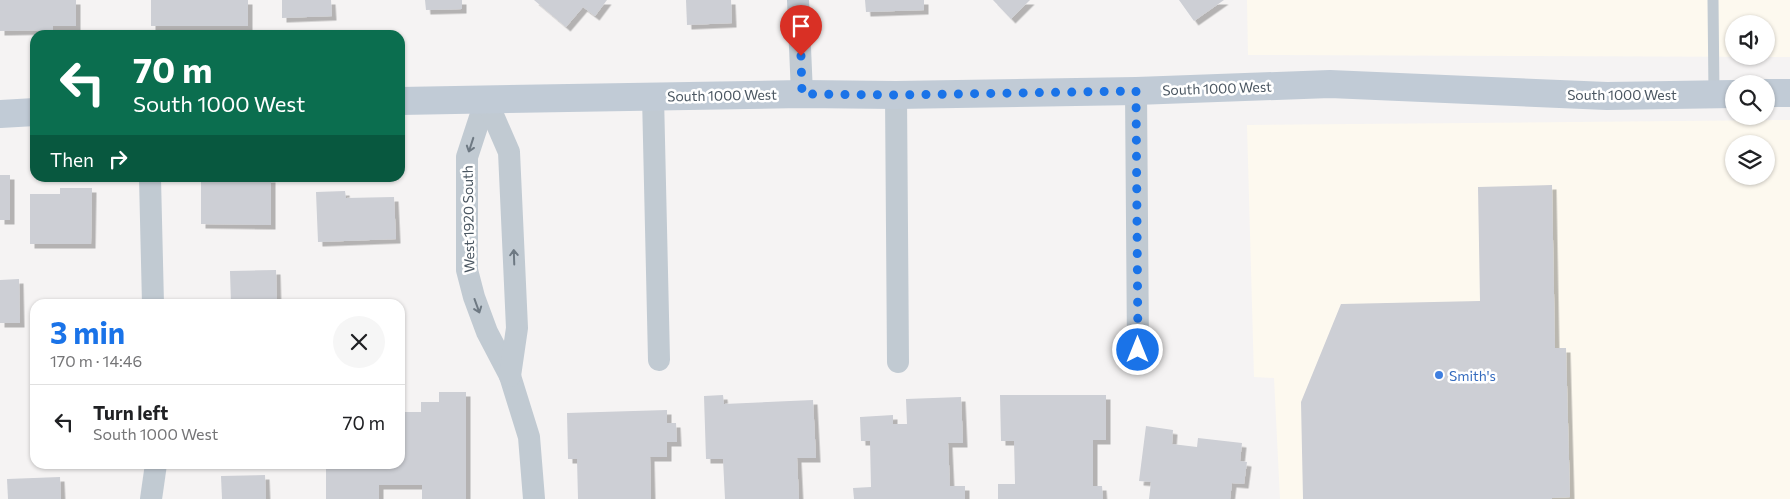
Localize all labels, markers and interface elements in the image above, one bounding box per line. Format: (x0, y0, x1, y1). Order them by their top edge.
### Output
pin (780, 5, 822, 56)
icon: arrive (787, 12, 815, 40)
map controls (1725, 15, 1775, 185)
button: sound (1725, 15, 1775, 65)
text: 70 m (133, 47, 213, 90)
icon: left (50, 50, 115, 115)
button: search (1725, 75, 1775, 125)
street label: South 1000 West (1162, 78, 1272, 98)
street label: South 1000 West (667, 86, 777, 104)
street label: South 1000 West (1567, 86, 1677, 103)
text: South 1000 West (133, 90, 305, 117)
button: layers (1725, 135, 1775, 185)
one-way arrow (466, 137, 475, 153)
icon: right (104, 145, 132, 173)
text: Then (50, 148, 94, 171)
street label: West 1920 South (459, 165, 477, 273)
one-way arrow (509, 250, 518, 266)
one-way arrow (473, 297, 482, 313)
text: 3 min (50, 313, 125, 350)
button: close (333, 316, 385, 368)
position arrow (1111, 323, 1163, 375)
text: 170 m · 14:46 (50, 351, 142, 370)
place label: Smith's (1449, 367, 1496, 384)
marker: Smith's (1433, 369, 1445, 381)
text: Turn left (93, 401, 168, 424)
icon: left (50, 408, 78, 436)
text: 70 m (342, 411, 385, 434)
text: South 1000 West (93, 424, 218, 443)

